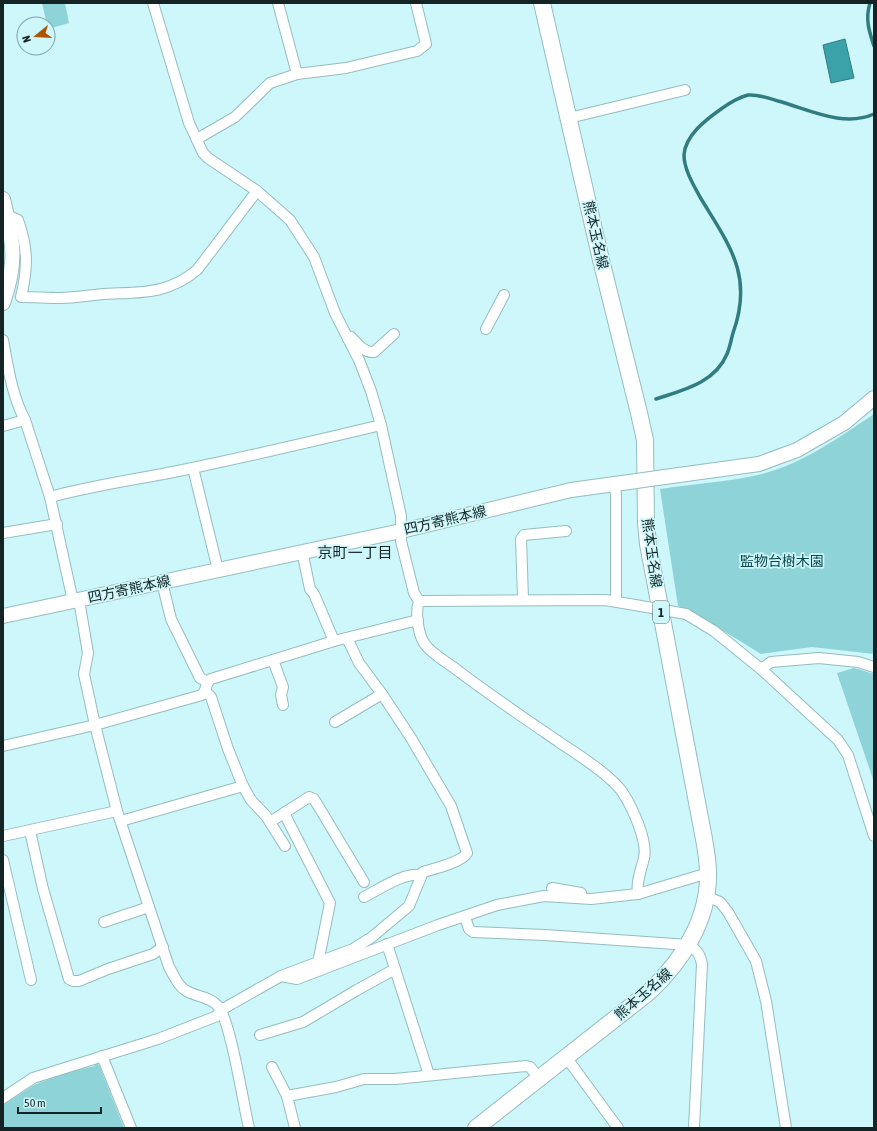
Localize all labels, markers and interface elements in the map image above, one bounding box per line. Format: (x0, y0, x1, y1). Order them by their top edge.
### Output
north arrow (16, 16, 56, 56)
text: N (20, 34, 33, 44)
street label: 熊本玉名線 (580, 199, 612, 271)
street label: 四方寄熊本線 (402, 503, 488, 537)
street label: 熊本玉名線 (639, 517, 665, 589)
district label: 京町一丁目 (317, 544, 393, 561)
park label: 監物台樹木園 (740, 553, 824, 569)
street label: 四方寄熊本線 (86, 572, 172, 606)
road number: 1 (653, 601, 669, 623)
street label: 熊本玉名線 (611, 965, 675, 1023)
scale bar (18, 1089, 101, 1115)
text: 50 m (24, 1096, 46, 1110)

